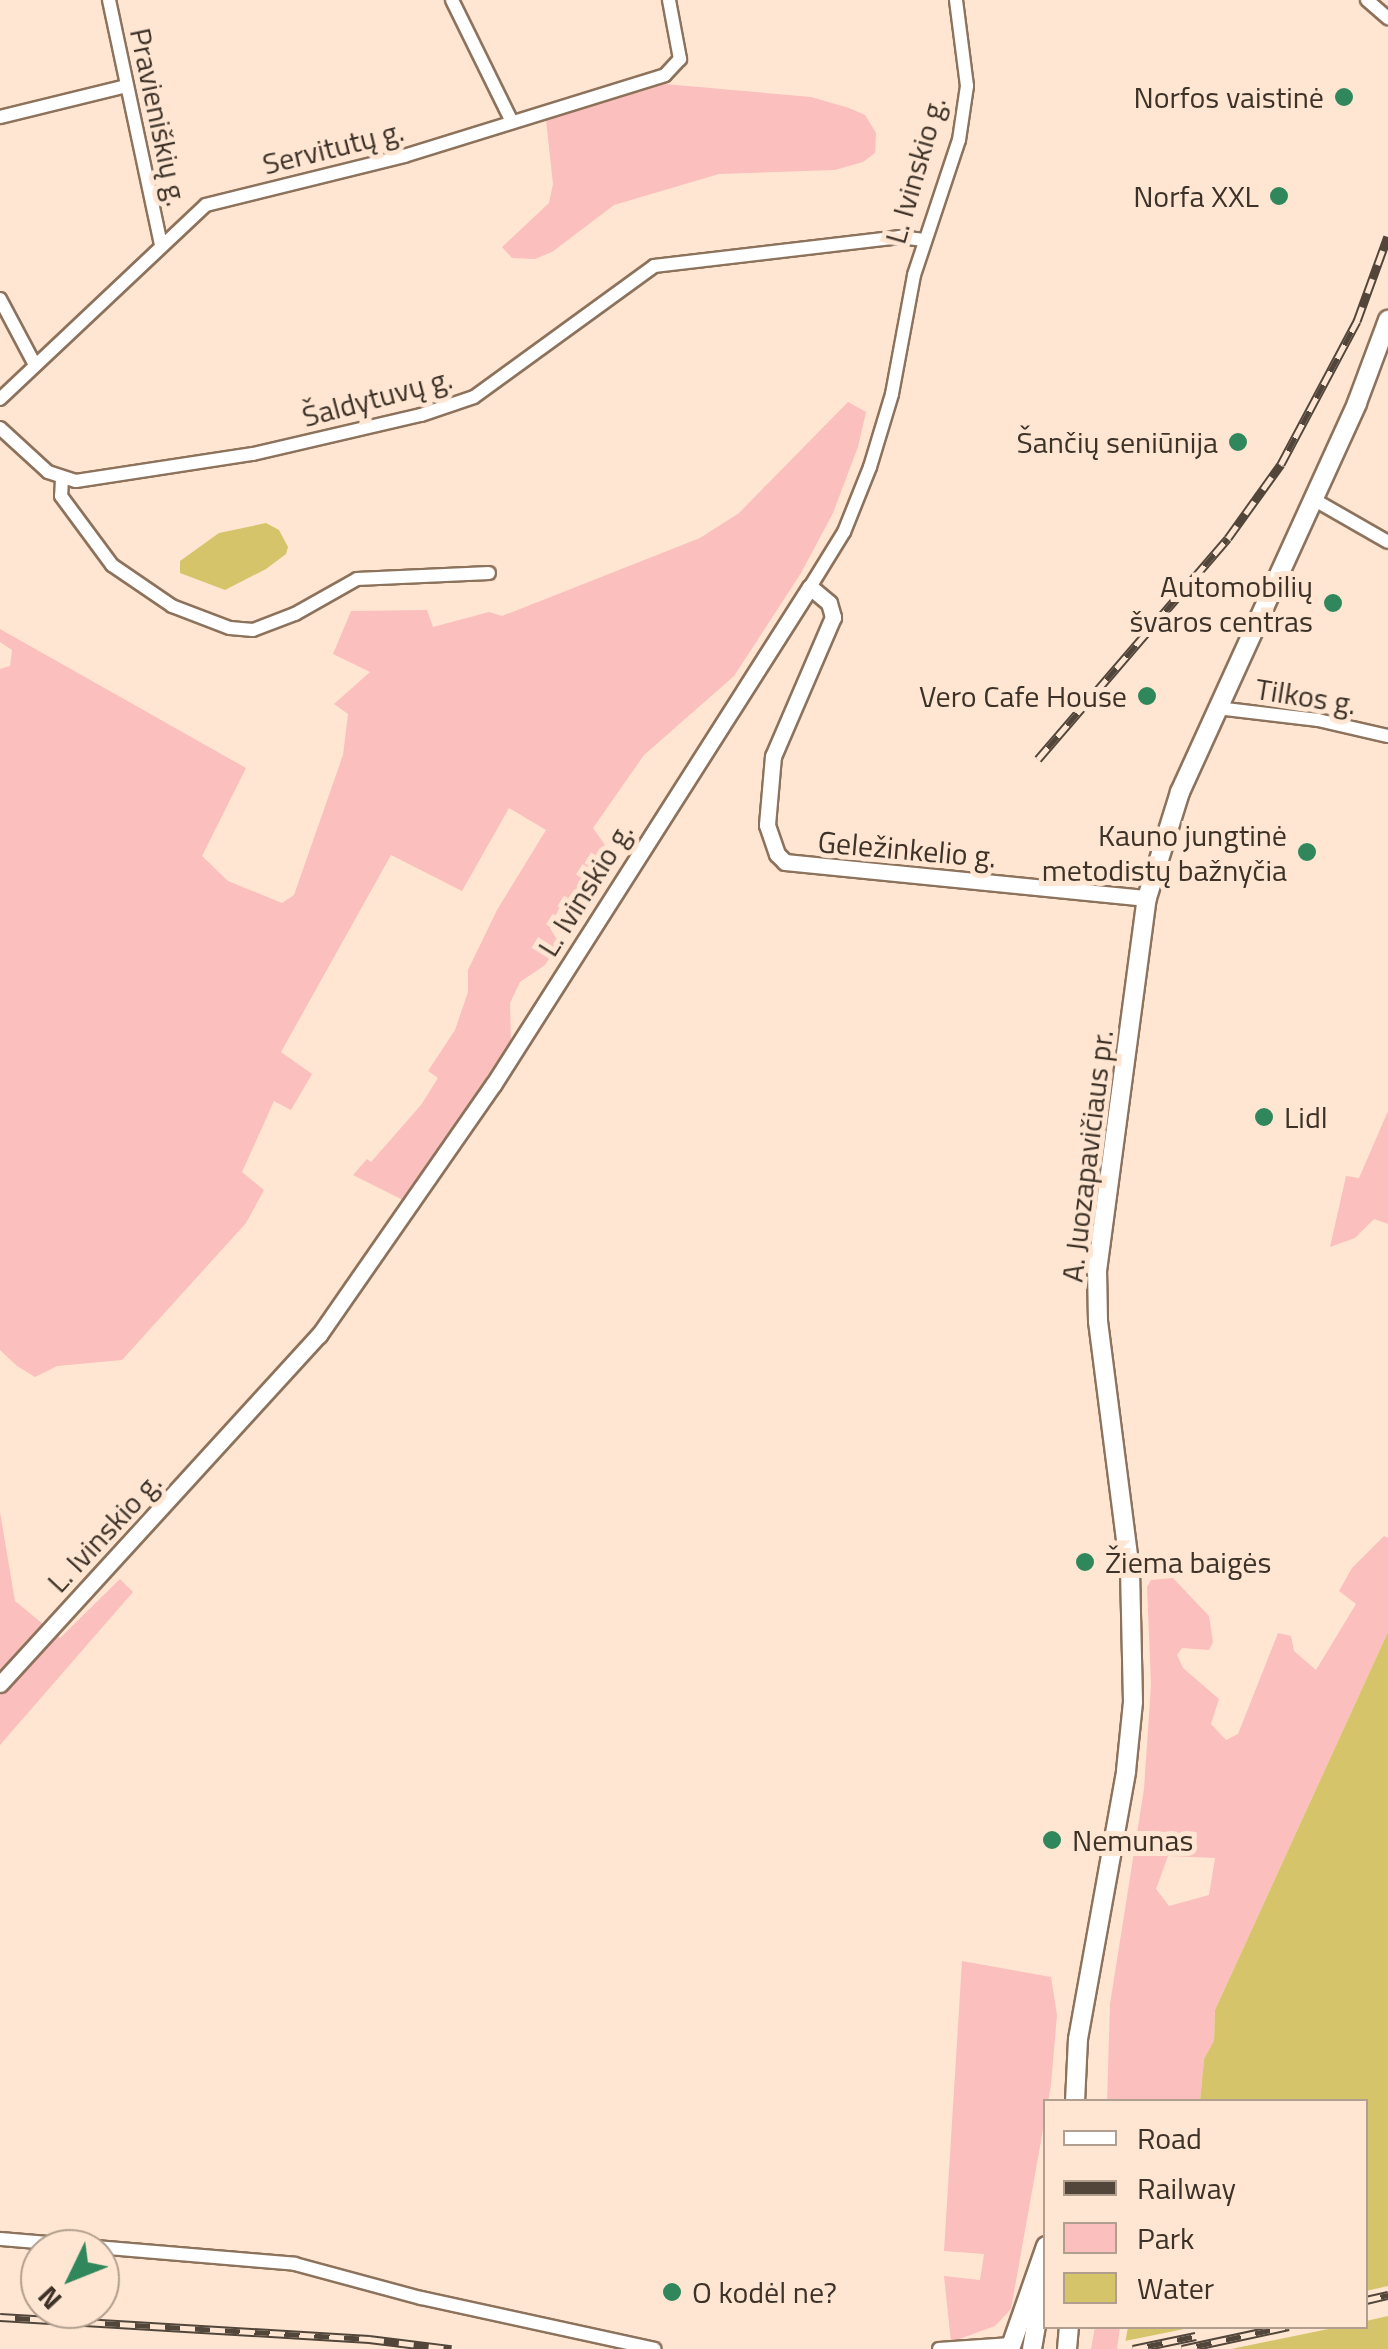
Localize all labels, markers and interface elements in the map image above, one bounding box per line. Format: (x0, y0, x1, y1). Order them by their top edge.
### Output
street label: Pravieniškių g. (123, 25, 195, 209)
place label: Norfos vaistinė (1134, 79, 1324, 115)
marker: Norfos vaistinė (1333, 86, 1355, 108)
street label: L. Ivinskio g. (877, 92, 953, 248)
street label: Servitutų g. (259, 112, 407, 182)
place label: Norfa XXL (1133, 178, 1259, 214)
marker: Norfa XXL (1268, 185, 1290, 207)
street label: Šaldytuvų g. (298, 360, 456, 434)
place label: Šančių seniūnija (1016, 424, 1218, 460)
marker: Šančių seniūnija (1227, 431, 1249, 453)
place label: Automobilių švaros centras (1130, 568, 1313, 638)
marker: Automobilių švaros centras (1322, 592, 1344, 614)
street label: Tilkos g. (1253, 670, 1359, 722)
place label: Vero Cafe House (919, 678, 1127, 714)
marker: Vero Cafe House (1136, 685, 1158, 707)
street label: L. Ivinskio g. (530, 815, 640, 963)
place label: Kauno jungtinė metodistų bažnyčia (1042, 817, 1287, 888)
street label: Geležinkelio g. (816, 823, 998, 875)
marker: Kauno jungtinė metodistų bažnyčia (1296, 841, 1318, 863)
street label: A. Juozapavičiaus pr. (1054, 1028, 1120, 1284)
place label: Lidl (1284, 1099, 1328, 1135)
marker: Lidl (1253, 1106, 1275, 1128)
street label: L. Ivinskio g. (39, 1464, 169, 1600)
place label: Žiema baigės (1105, 1544, 1271, 1580)
marker: Žiema baigės (1074, 1551, 1096, 1573)
place label: Nemunas (1072, 1822, 1193, 1858)
marker: Nemunas (1041, 1829, 1063, 1851)
legend (1043, 2099, 1368, 2329)
text: Road (1137, 2115, 1202, 2161)
text: Railway (1137, 2165, 1236, 2211)
text: Park (1137, 2215, 1194, 2261)
north arrow (20, 2229, 120, 2329)
text: Water (1137, 2265, 1214, 2311)
place label: O kodėl ne? (692, 2274, 837, 2310)
text: N (27, 2277, 71, 2320)
marker: O kodėl ne? (661, 2281, 683, 2303)

